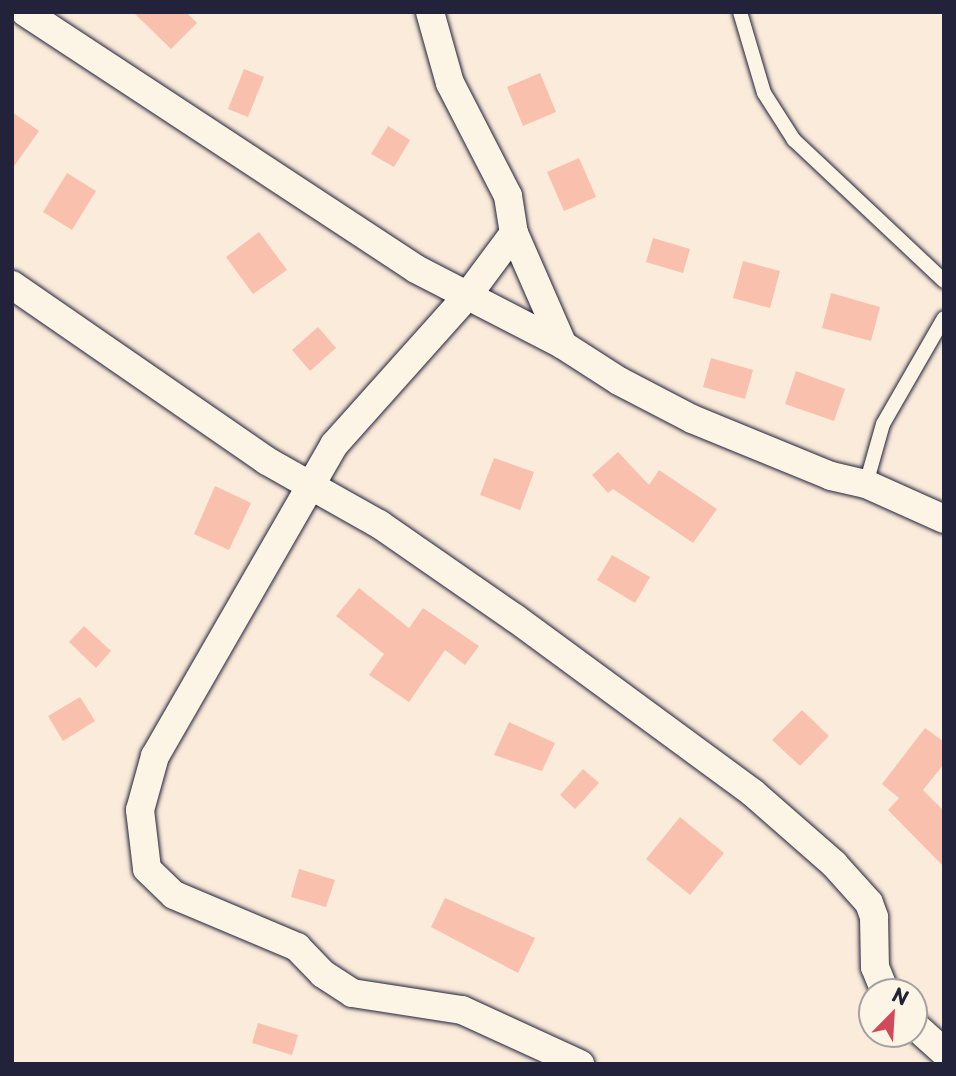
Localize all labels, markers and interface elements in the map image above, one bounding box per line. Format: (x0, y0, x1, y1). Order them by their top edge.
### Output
north arrow (858, 978, 928, 1048)
text: N (888, 980, 913, 1011)

